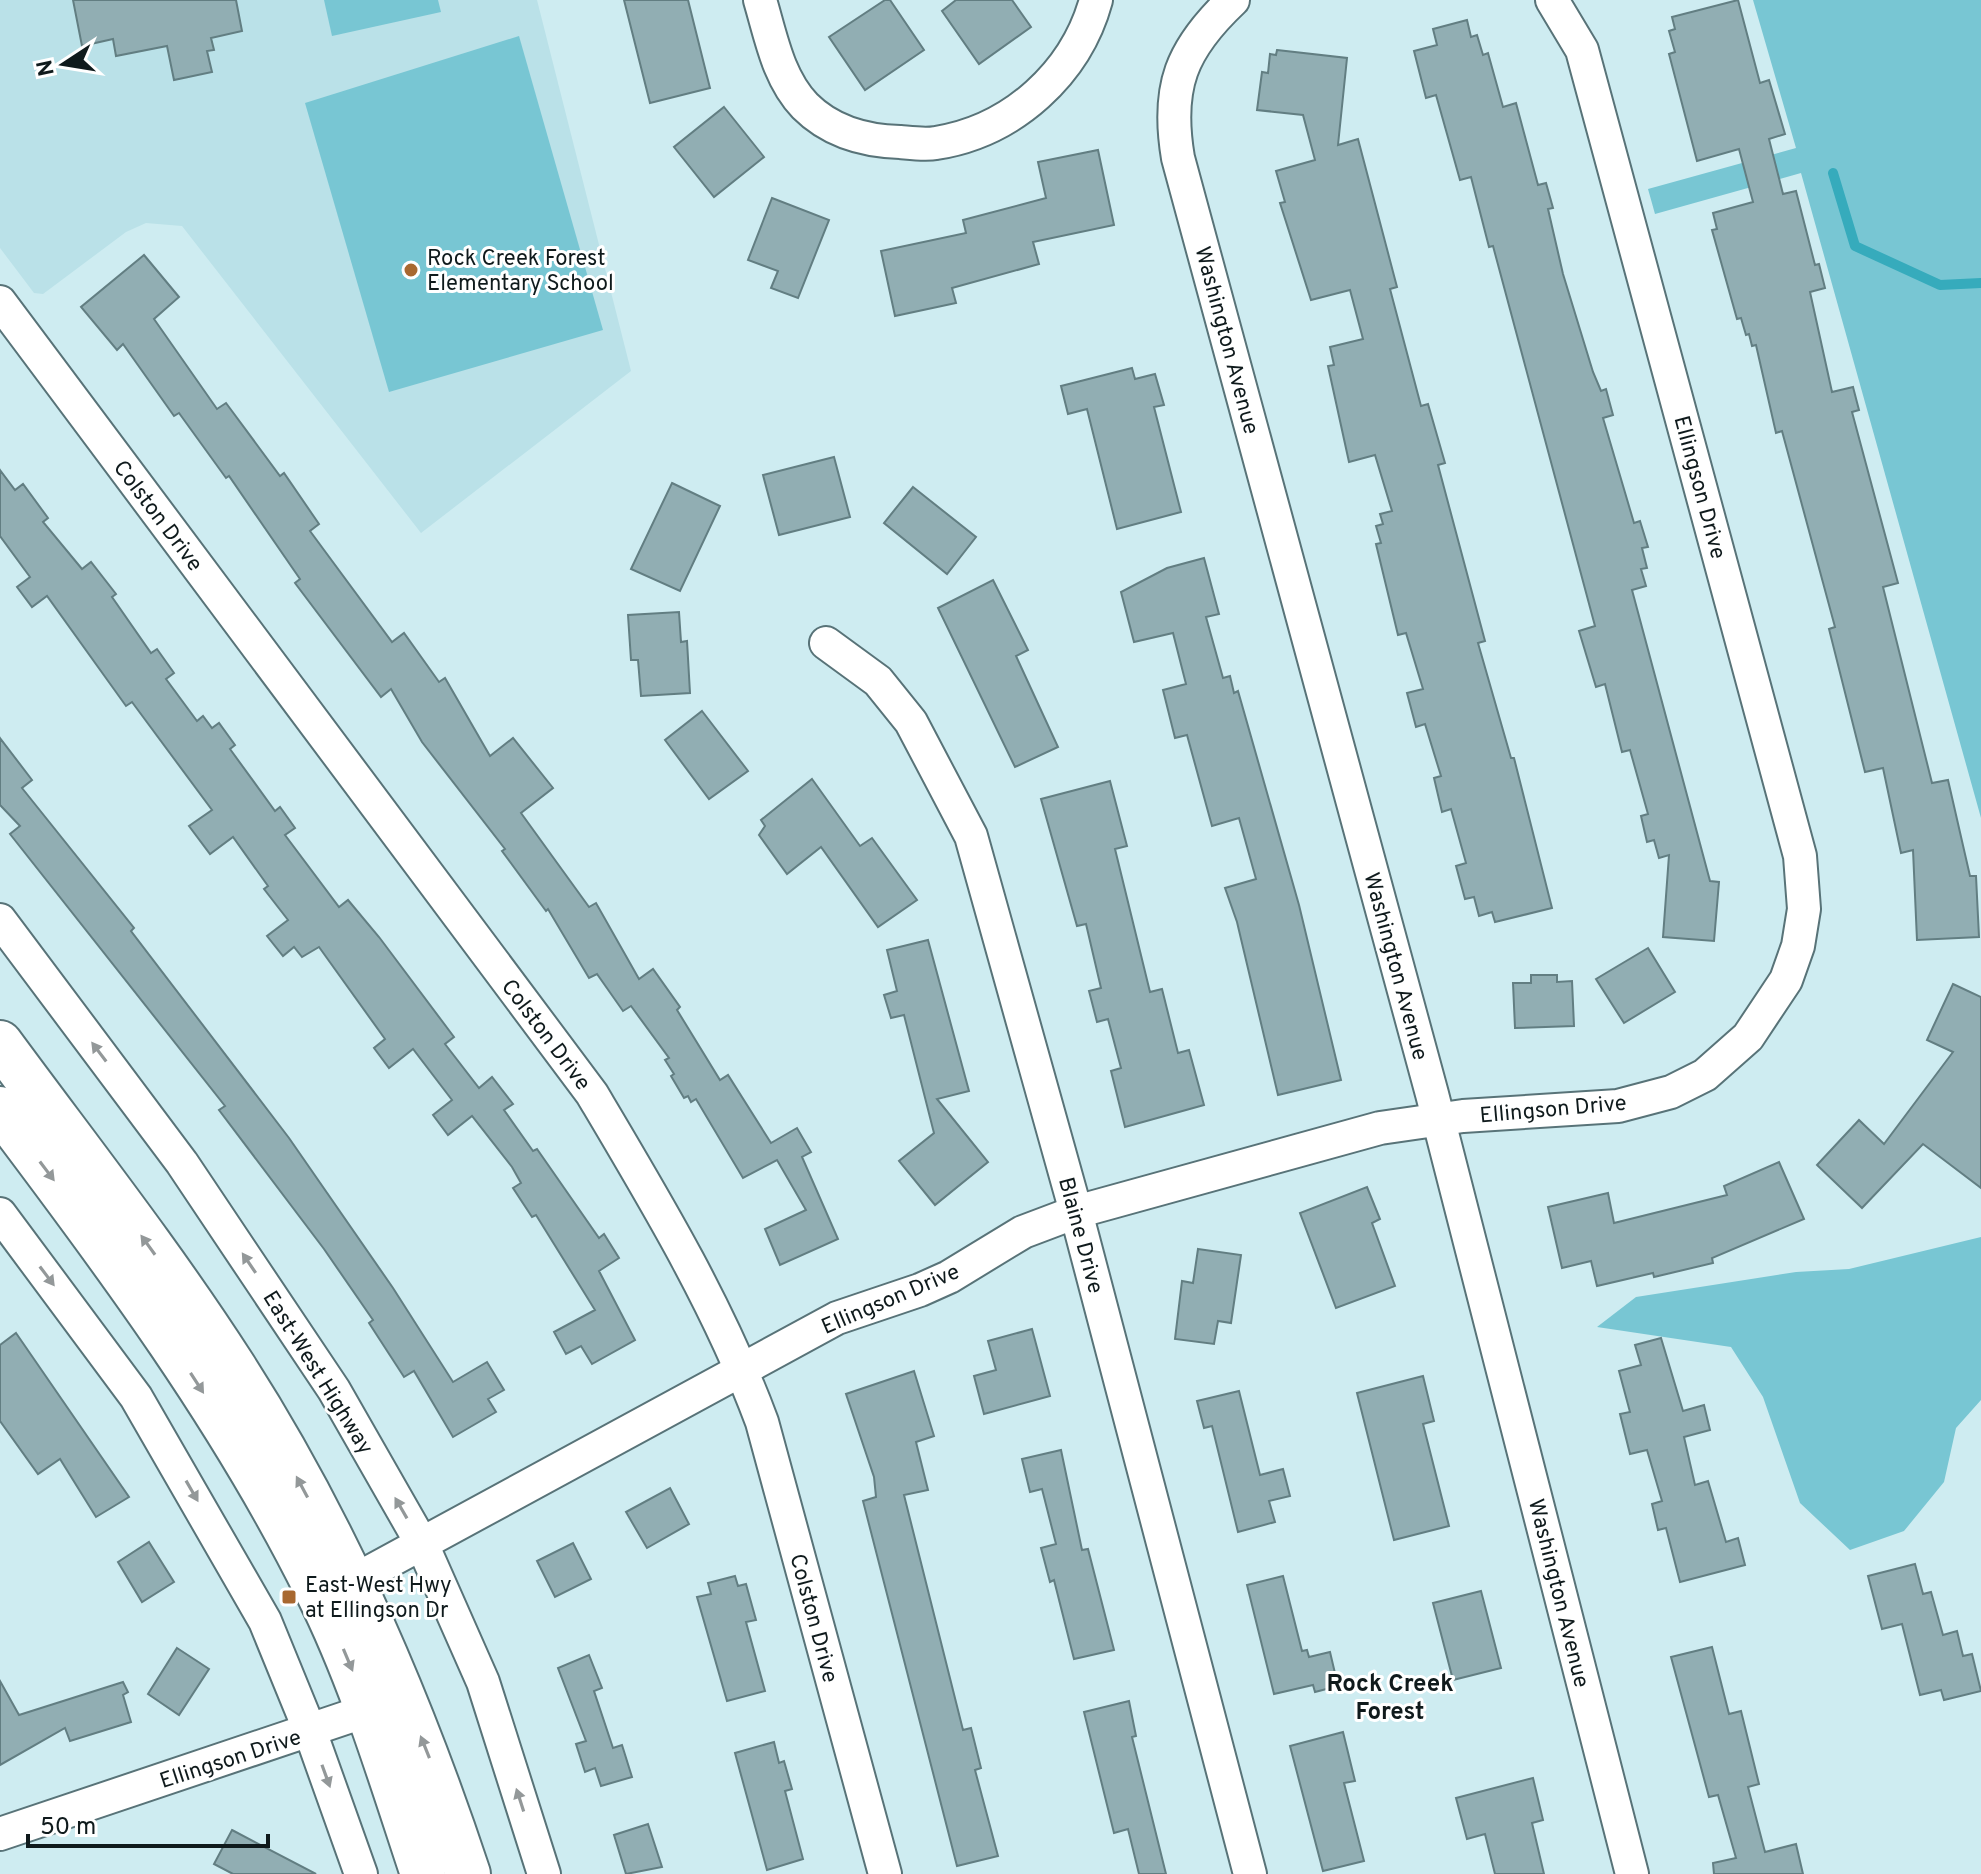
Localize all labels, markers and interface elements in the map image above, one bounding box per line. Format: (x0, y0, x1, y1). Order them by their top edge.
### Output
north arrow (24, 24, 104, 104)
text: N (32, 57, 62, 78)
street label: Washington Avenue (1188, 244, 1264, 438)
place label: Rock Creek Forest Elementary School (427, 246, 614, 298)
marker: Rock Creek Forest Elementary School (402, 261, 420, 279)
street label: Ellingson Drive (1666, 413, 1731, 562)
street label: Colston Drive (106, 456, 208, 578)
street label: Washington Avenue (1357, 870, 1433, 1064)
street label: Colston Drive (494, 975, 596, 1097)
one-way arrow (91, 1042, 107, 1062)
street label: Ellingson Drive (1479, 1091, 1628, 1130)
one-way arrow (39, 1160, 55, 1182)
street label: Blaine Drive (1051, 1175, 1108, 1297)
one-way arrow (140, 1234, 156, 1255)
one-way arrow (242, 1253, 257, 1274)
street label: Ellingson Drive (818, 1259, 964, 1342)
one-way arrow (39, 1266, 55, 1286)
street label: East-West Highway (256, 1286, 378, 1460)
one-way arrow (189, 1373, 204, 1394)
one-way arrow (296, 1476, 310, 1498)
one-way arrow (185, 1480, 199, 1502)
one-way arrow (394, 1497, 408, 1519)
street label: Washington Avenue (1521, 1497, 1594, 1691)
street label: Colston Drive (782, 1551, 843, 1686)
place label: East-West Hwy at Ellingson Dr (305, 1573, 452, 1625)
marker: East-West Hwy at Ellingson Dr (280, 1588, 298, 1606)
one-way arrow (341, 1648, 354, 1672)
district label: Rock Creek Forest (1326, 1670, 1454, 1728)
street label: Ellingson Drive (157, 1725, 305, 1796)
one-way arrow (418, 1735, 431, 1759)
one-way arrow (321, 1765, 333, 1789)
one-way arrow (514, 1787, 526, 1811)
scale bar (28, 1798, 268, 1848)
text: 50 m (40, 1813, 96, 1843)

